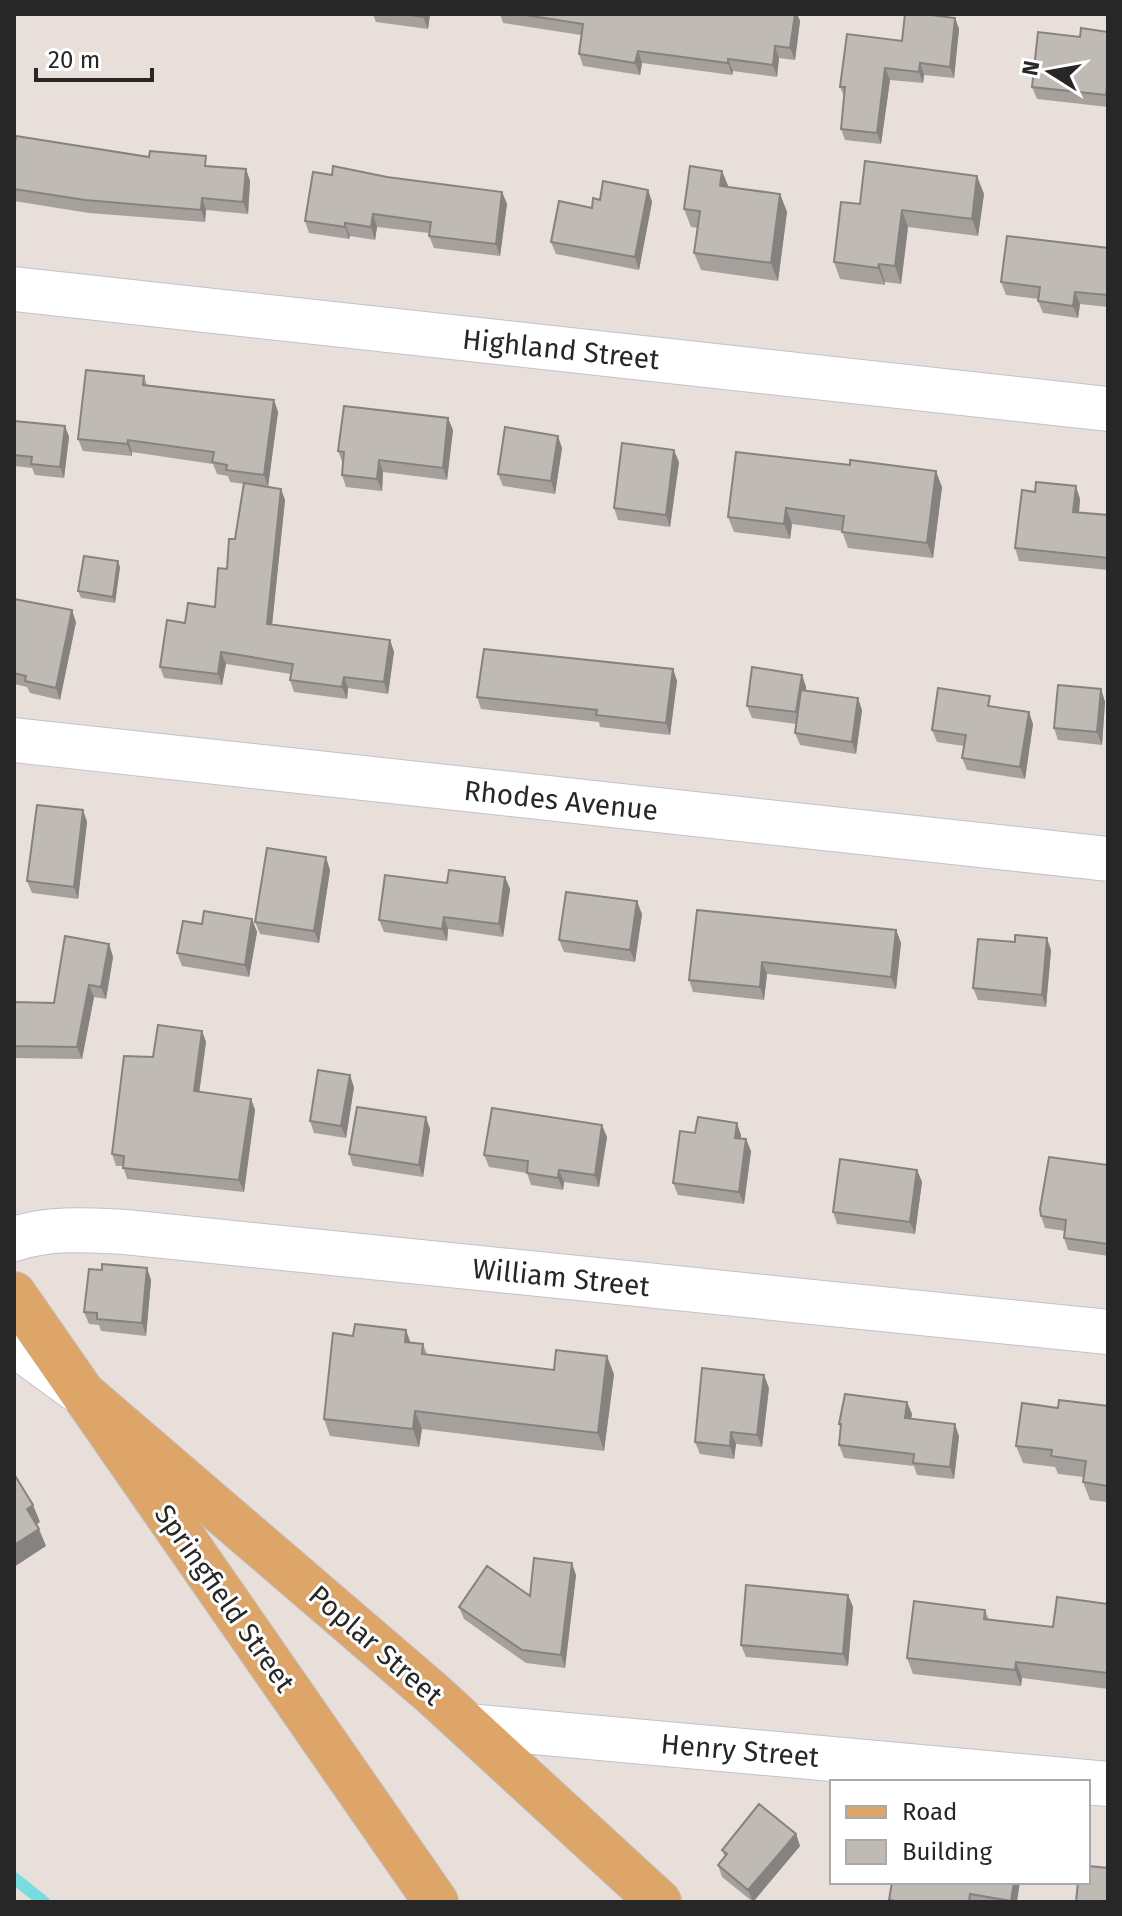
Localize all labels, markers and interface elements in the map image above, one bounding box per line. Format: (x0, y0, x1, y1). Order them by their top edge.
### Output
scale bar (36, 32, 152, 82)
north arrow (1010, 32, 1090, 112)
text: 20 m (48, 46, 100, 74)
text: N (1016, 59, 1046, 78)
street label: Highland Street (461, 323, 662, 376)
street label: Rhodes Avenue (462, 774, 660, 827)
street label: William Street (471, 1252, 652, 1303)
street label: Springfield Street (148, 1498, 302, 1699)
street label: Poplar Street (302, 1579, 450, 1713)
street label: Henry Street (659, 1727, 821, 1774)
legend (830, 1780, 1090, 1884)
text: Road (902, 1798, 957, 1826)
text: Building (902, 1838, 992, 1866)

